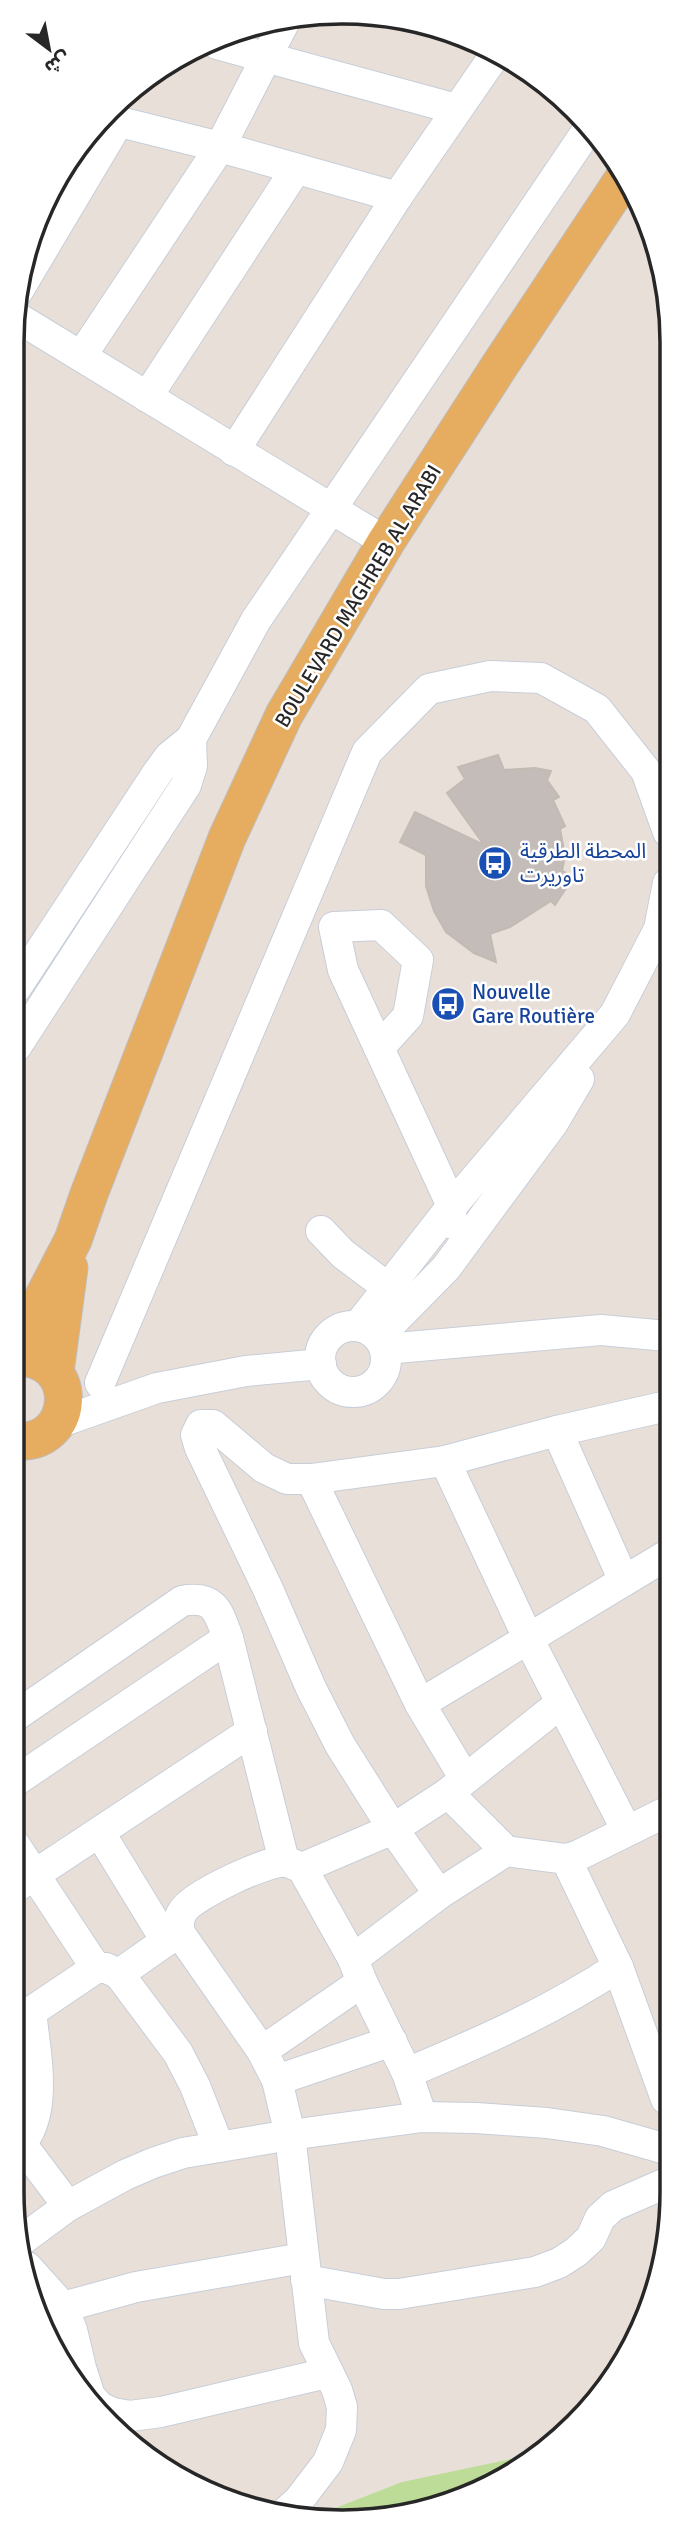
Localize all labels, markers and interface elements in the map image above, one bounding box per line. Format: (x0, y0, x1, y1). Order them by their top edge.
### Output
north arrow (14, 14, 84, 84)
text: ش (40, 45, 75, 80)
street label: BOULEVARD MAGHREB AL ARABI (269, 460, 447, 732)
place label: المحطة الطرقية تاوريرت (520, 838, 646, 888)
bus stop icon: المحطة الطرقية تاوريرت (476, 844, 514, 882)
place label: Nouvelle Gare Routière (472, 979, 595, 1029)
bus stop icon: Nouvelle Gare Routière (429, 985, 467, 1023)

